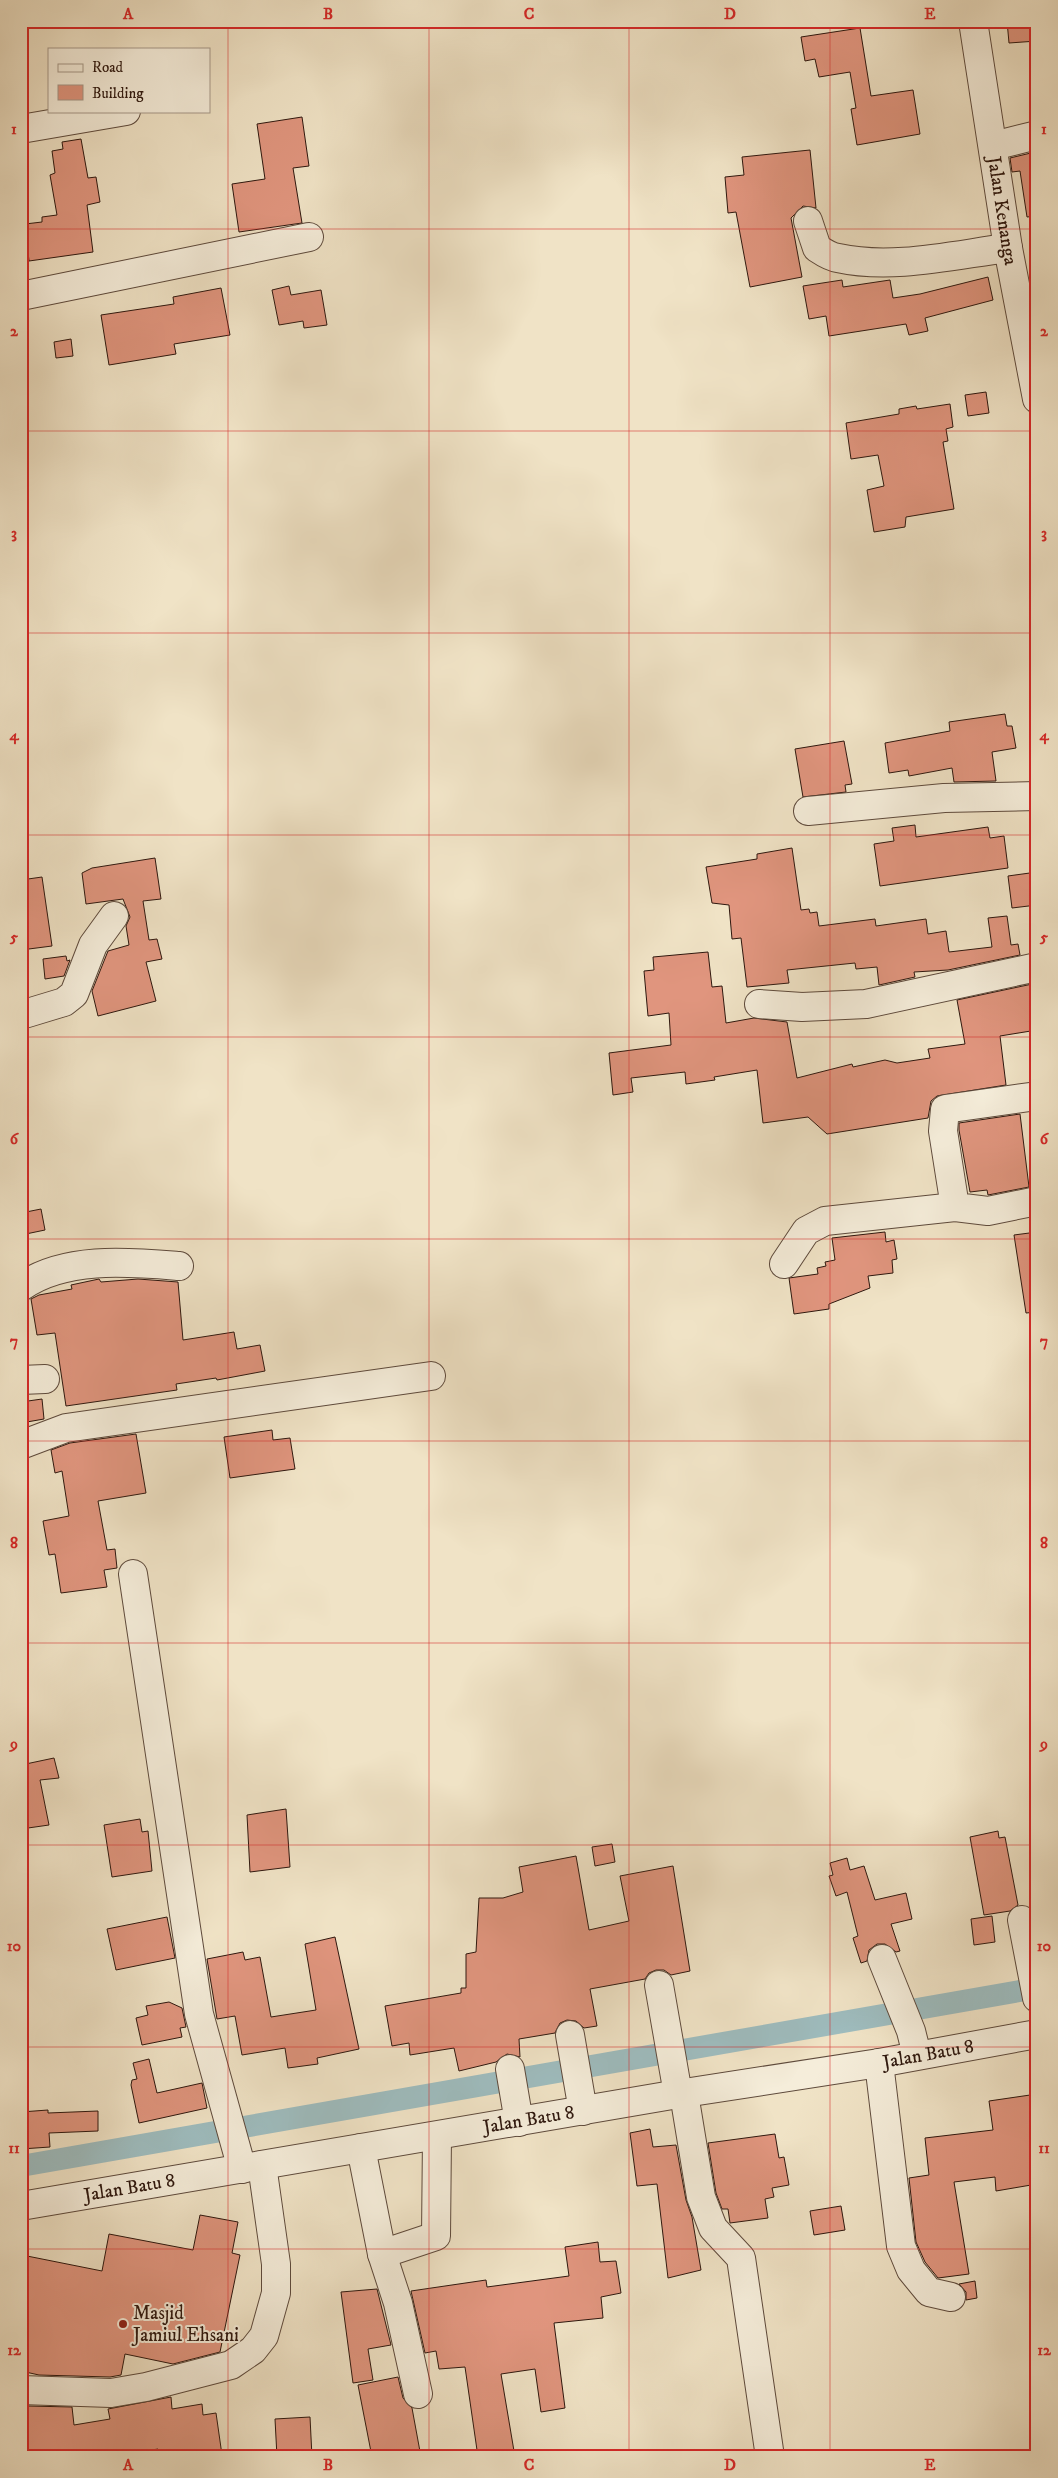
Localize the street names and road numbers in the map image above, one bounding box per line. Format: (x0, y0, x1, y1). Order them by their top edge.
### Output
street label: Jalan Kenanga (982, 153, 1023, 267)
street label: Jalan Batu 8 (879, 2034, 976, 2074)
street label: Jalan Batu 8 (479, 2100, 576, 2139)
street label: Jalan Batu 8 (80, 2168, 177, 2207)

